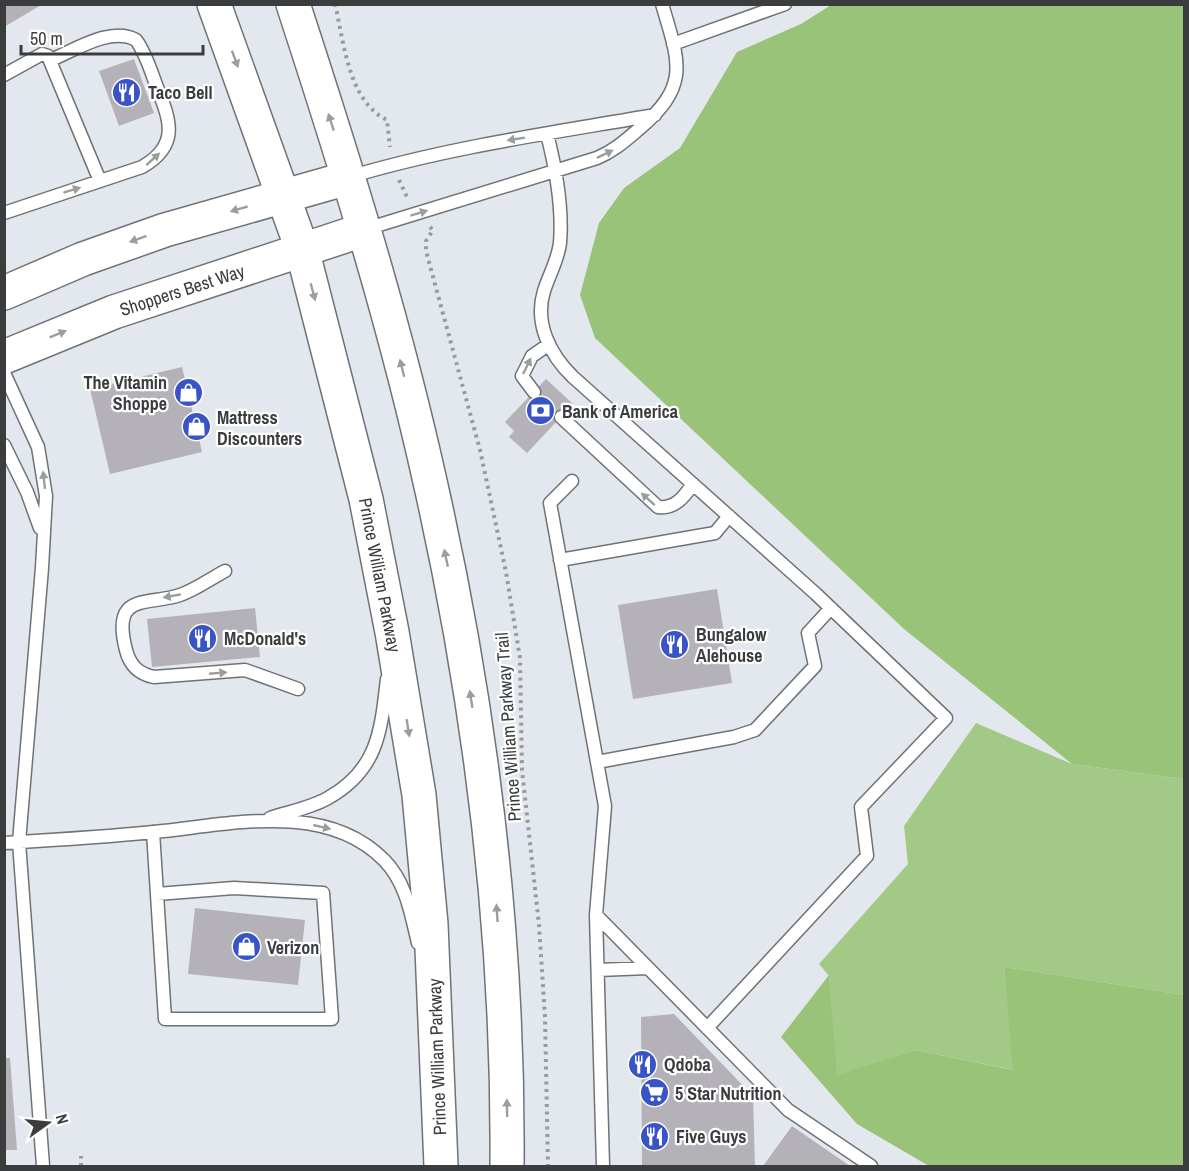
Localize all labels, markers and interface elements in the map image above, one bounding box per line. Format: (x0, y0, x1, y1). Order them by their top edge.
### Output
scale bar (21, 18, 202, 56)
text: 50 m (30, 26, 63, 51)
one-way arrow (231, 50, 241, 68)
restaurant icon: Taco Bell (111, 76, 143, 108)
place label: Taco Bell (148, 80, 213, 105)
one-way arrow (326, 113, 336, 131)
one-way arrow (506, 134, 525, 143)
one-way arrow (596, 149, 613, 158)
one-way arrow (146, 152, 161, 165)
one-way arrow (63, 185, 81, 194)
one-way arrow (230, 205, 248, 214)
one-way arrow (410, 207, 428, 217)
one-way arrow (129, 235, 147, 245)
street label: Shoppers Best Way (116, 258, 248, 322)
one-way arrow (308, 282, 318, 301)
one-way arrow (50, 329, 68, 339)
one-way arrow (521, 357, 531, 375)
one-way arrow (397, 358, 407, 377)
place label: The Vitamin Shoppe (84, 370, 167, 416)
shop icon: The Vitamin Shoppe (172, 376, 204, 408)
bank icon: Bank of America (525, 395, 557, 427)
place label: Bank of America (562, 399, 679, 424)
place label: Mattress Discounters (217, 405, 302, 451)
shop icon: Mattress Discounters (180, 411, 212, 443)
one-way arrow (39, 470, 49, 489)
one-way arrow (641, 493, 656, 506)
street label: Prince William Parkway (353, 496, 407, 655)
one-way arrow (441, 548, 450, 567)
one-way arrow (162, 591, 181, 600)
restaurant icon: McDonald's (187, 622, 219, 654)
place label: Bungalow Alehouse (696, 622, 767, 668)
place label: McDonald's (224, 626, 306, 651)
restaurant icon: Bungalow Alehouse (659, 628, 691, 660)
street label: Prince William Parkway Trail (489, 632, 527, 822)
one-way arrow (208, 668, 227, 678)
one-way arrow (466, 689, 475, 708)
one-way arrow (404, 719, 413, 738)
one-way arrow (312, 822, 331, 832)
one-way arrow (492, 904, 501, 923)
shop icon: Verizon (230, 931, 262, 963)
place label: Verizon (267, 935, 319, 960)
street label: Prince William Parkway (422, 978, 452, 1136)
restaurant icon: Qdoba (627, 1048, 659, 1080)
place label: Qdoba (664, 1052, 712, 1077)
supermarket icon: 5 Star Nutrition (638, 1077, 670, 1109)
place label: 5 Star Nutrition (675, 1081, 782, 1106)
north arrow (18, 1093, 78, 1153)
one-way arrow (502, 1099, 512, 1118)
text: N (51, 1112, 74, 1127)
restaurant icon: Five Guys (639, 1120, 671, 1152)
place label: Five Guys (676, 1124, 747, 1149)

